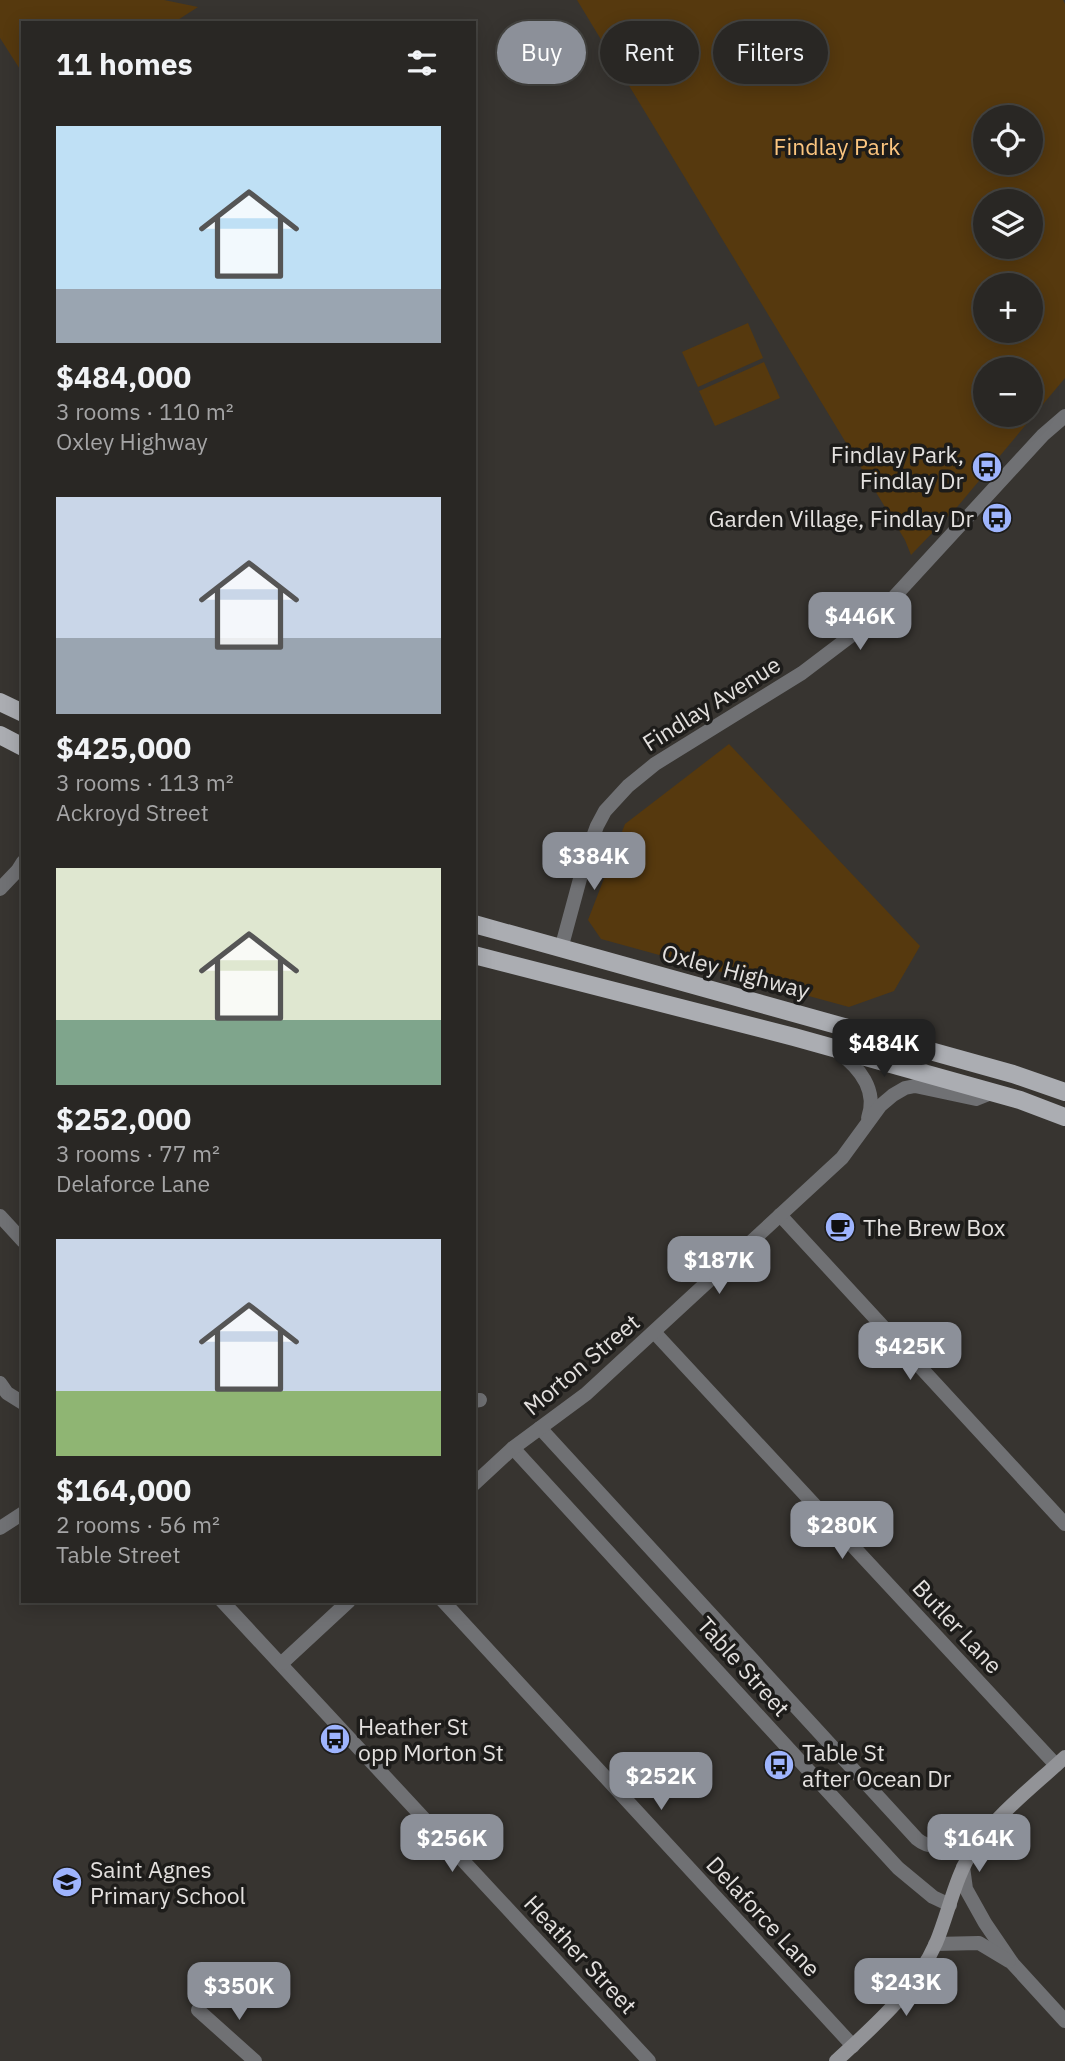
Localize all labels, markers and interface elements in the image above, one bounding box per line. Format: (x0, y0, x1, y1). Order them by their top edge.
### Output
chip: Buy (497, 21, 586, 84)
chip: Rent (600, 21, 699, 84)
chip: Filters (713, 21, 828, 84)
text: 11 homes (56, 44, 193, 83)
icon: filters (403, 44, 441, 82)
map controls (973, 105, 1043, 427)
button: locate (973, 105, 1043, 175)
park label: Findlay Park (774, 131, 900, 161)
icon: home (186, 171, 312, 297)
button: layers (973, 189, 1043, 259)
button: + (973, 273, 1043, 343)
text: $484,000 (56, 357, 191, 396)
button: − (973, 357, 1043, 427)
text: 3 rooms · 110 m² (56, 396, 234, 426)
text: Oxley Highway (56, 426, 208, 456)
place label: Findlay Park, Findlay Dr (831, 439, 965, 495)
bus stop icon: Findlay Park, Findlay Dr (970, 450, 1004, 484)
bus stop icon: Garden Village, Findlay Dr (980, 501, 1014, 535)
place label: Garden Village, Findlay Dr (708, 503, 975, 533)
icon: home (186, 542, 312, 668)
pin: $446K (811, 592, 909, 652)
text: $446K (824, 600, 896, 630)
street label: Findlay Avenue (636, 649, 786, 757)
text: $425,000 (56, 728, 191, 767)
text: 3 rooms · 113 m² (56, 767, 234, 797)
text: Ackroyd Street (56, 797, 209, 827)
pin: $384K (545, 832, 643, 892)
text: $384K (558, 840, 630, 870)
icon: home (186, 913, 312, 1039)
street label: Oxley Highway (659, 937, 814, 1005)
pin: $484K (835, 1020, 933, 1079)
text: $484K (848, 1027, 920, 1057)
text: $252,000 (56, 1099, 191, 1138)
text: 3 rooms · 77 m² (56, 1138, 220, 1168)
text: Delaforce Lane (56, 1168, 210, 1198)
cafe icon: The Brew Box (823, 1210, 857, 1244)
place label: The Brew Box (863, 1212, 1006, 1242)
pin: $187K (670, 1236, 768, 1296)
text: $187K (683, 1244, 755, 1274)
icon: home (186, 1284, 312, 1410)
street label: Morton Street (517, 1307, 645, 1421)
pin: $425K (861, 1322, 959, 1382)
text: $425K (874, 1330, 946, 1360)
text: $164,000 (56, 1470, 191, 1509)
pin: $280K (793, 1502, 891, 1561)
text: 2 rooms · 56 m² (56, 1509, 220, 1539)
text: $280K (806, 1509, 878, 1539)
text: Table Street (56, 1539, 181, 1569)
street label: Butler Lane (907, 1572, 1009, 1680)
street label: Table Street (691, 1610, 797, 1722)
place label: Heather St opp Morton St (358, 1711, 504, 1767)
bus stop icon: Heather St opp Morton St (318, 1722, 352, 1756)
place label: Table St after Ocean Dr (802, 1737, 952, 1793)
bus stop icon: Table St after Ocean Dr (762, 1748, 796, 1782)
pin: $252K (612, 1752, 710, 1812)
text: $252K (625, 1760, 697, 1790)
pin: $256K (403, 1814, 501, 1874)
pin: $164K (930, 1814, 1028, 1874)
text: $256K (416, 1822, 488, 1852)
text: $164K (943, 1822, 1015, 1852)
street label: Delaforce Lane (700, 1849, 828, 1983)
place label: Saint Agnes Primary School (90, 1854, 246, 1910)
school or university icon: Saint Agnes Primary School (50, 1865, 84, 1899)
street label: Heather Street (518, 1888, 644, 2020)
pin: $243K (857, 1958, 955, 2018)
pin: $350K (190, 1962, 288, 2022)
text: $243K (870, 1966, 942, 1996)
text: $350K (203, 1970, 275, 2000)

